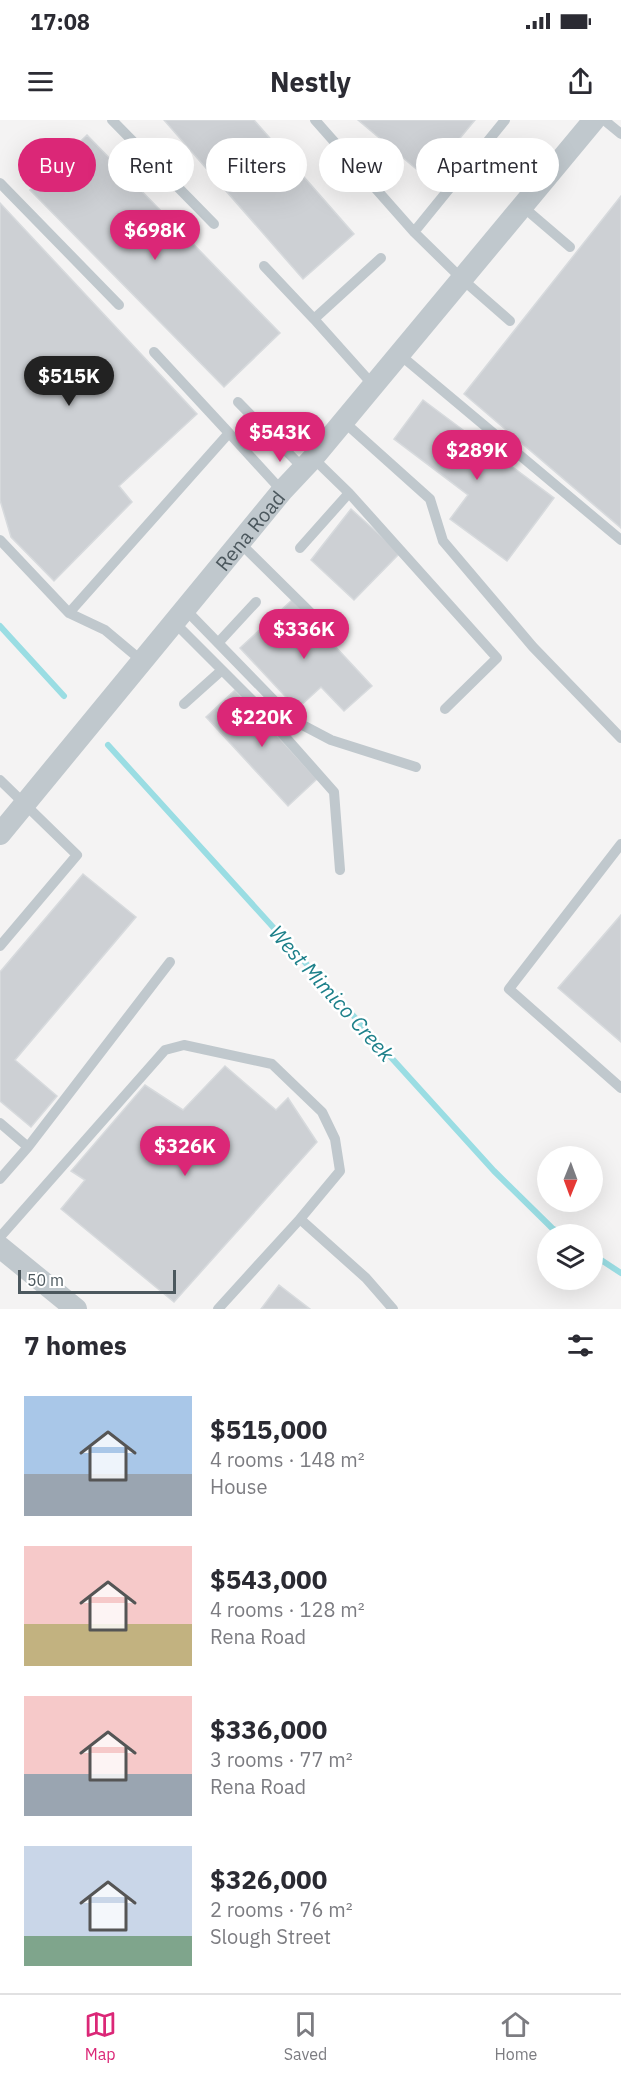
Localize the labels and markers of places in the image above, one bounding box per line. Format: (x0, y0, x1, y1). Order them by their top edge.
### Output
pin: $698K (113, 210, 197, 261)
pin: $515K (27, 356, 111, 407)
pin: $543K (238, 412, 322, 463)
pin: $289K (435, 430, 519, 481)
pin: $336K (262, 609, 346, 660)
pin: $220K (220, 697, 304, 748)
pin: $326K (143, 1126, 227, 1177)

